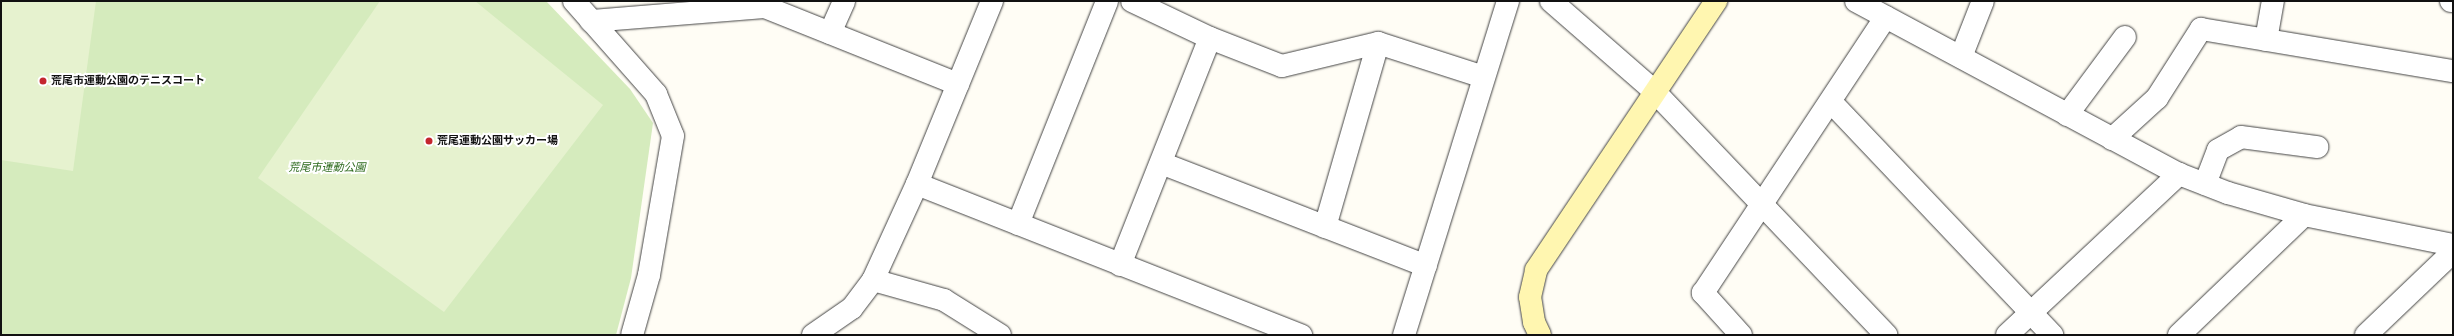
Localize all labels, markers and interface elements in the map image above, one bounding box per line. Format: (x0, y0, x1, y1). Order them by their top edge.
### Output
place label: 荒尾市運動公園のテニスコート (51, 74, 205, 88)
marker: 荒尾市運動公園のテニスコート (38, 76, 48, 86)
place label: 荒尾運動公園サッカー場 (437, 134, 558, 148)
marker: 荒尾運動公園サッカー場 (424, 136, 434, 146)
park label: 荒尾市運動公園 (289, 161, 365, 175)

